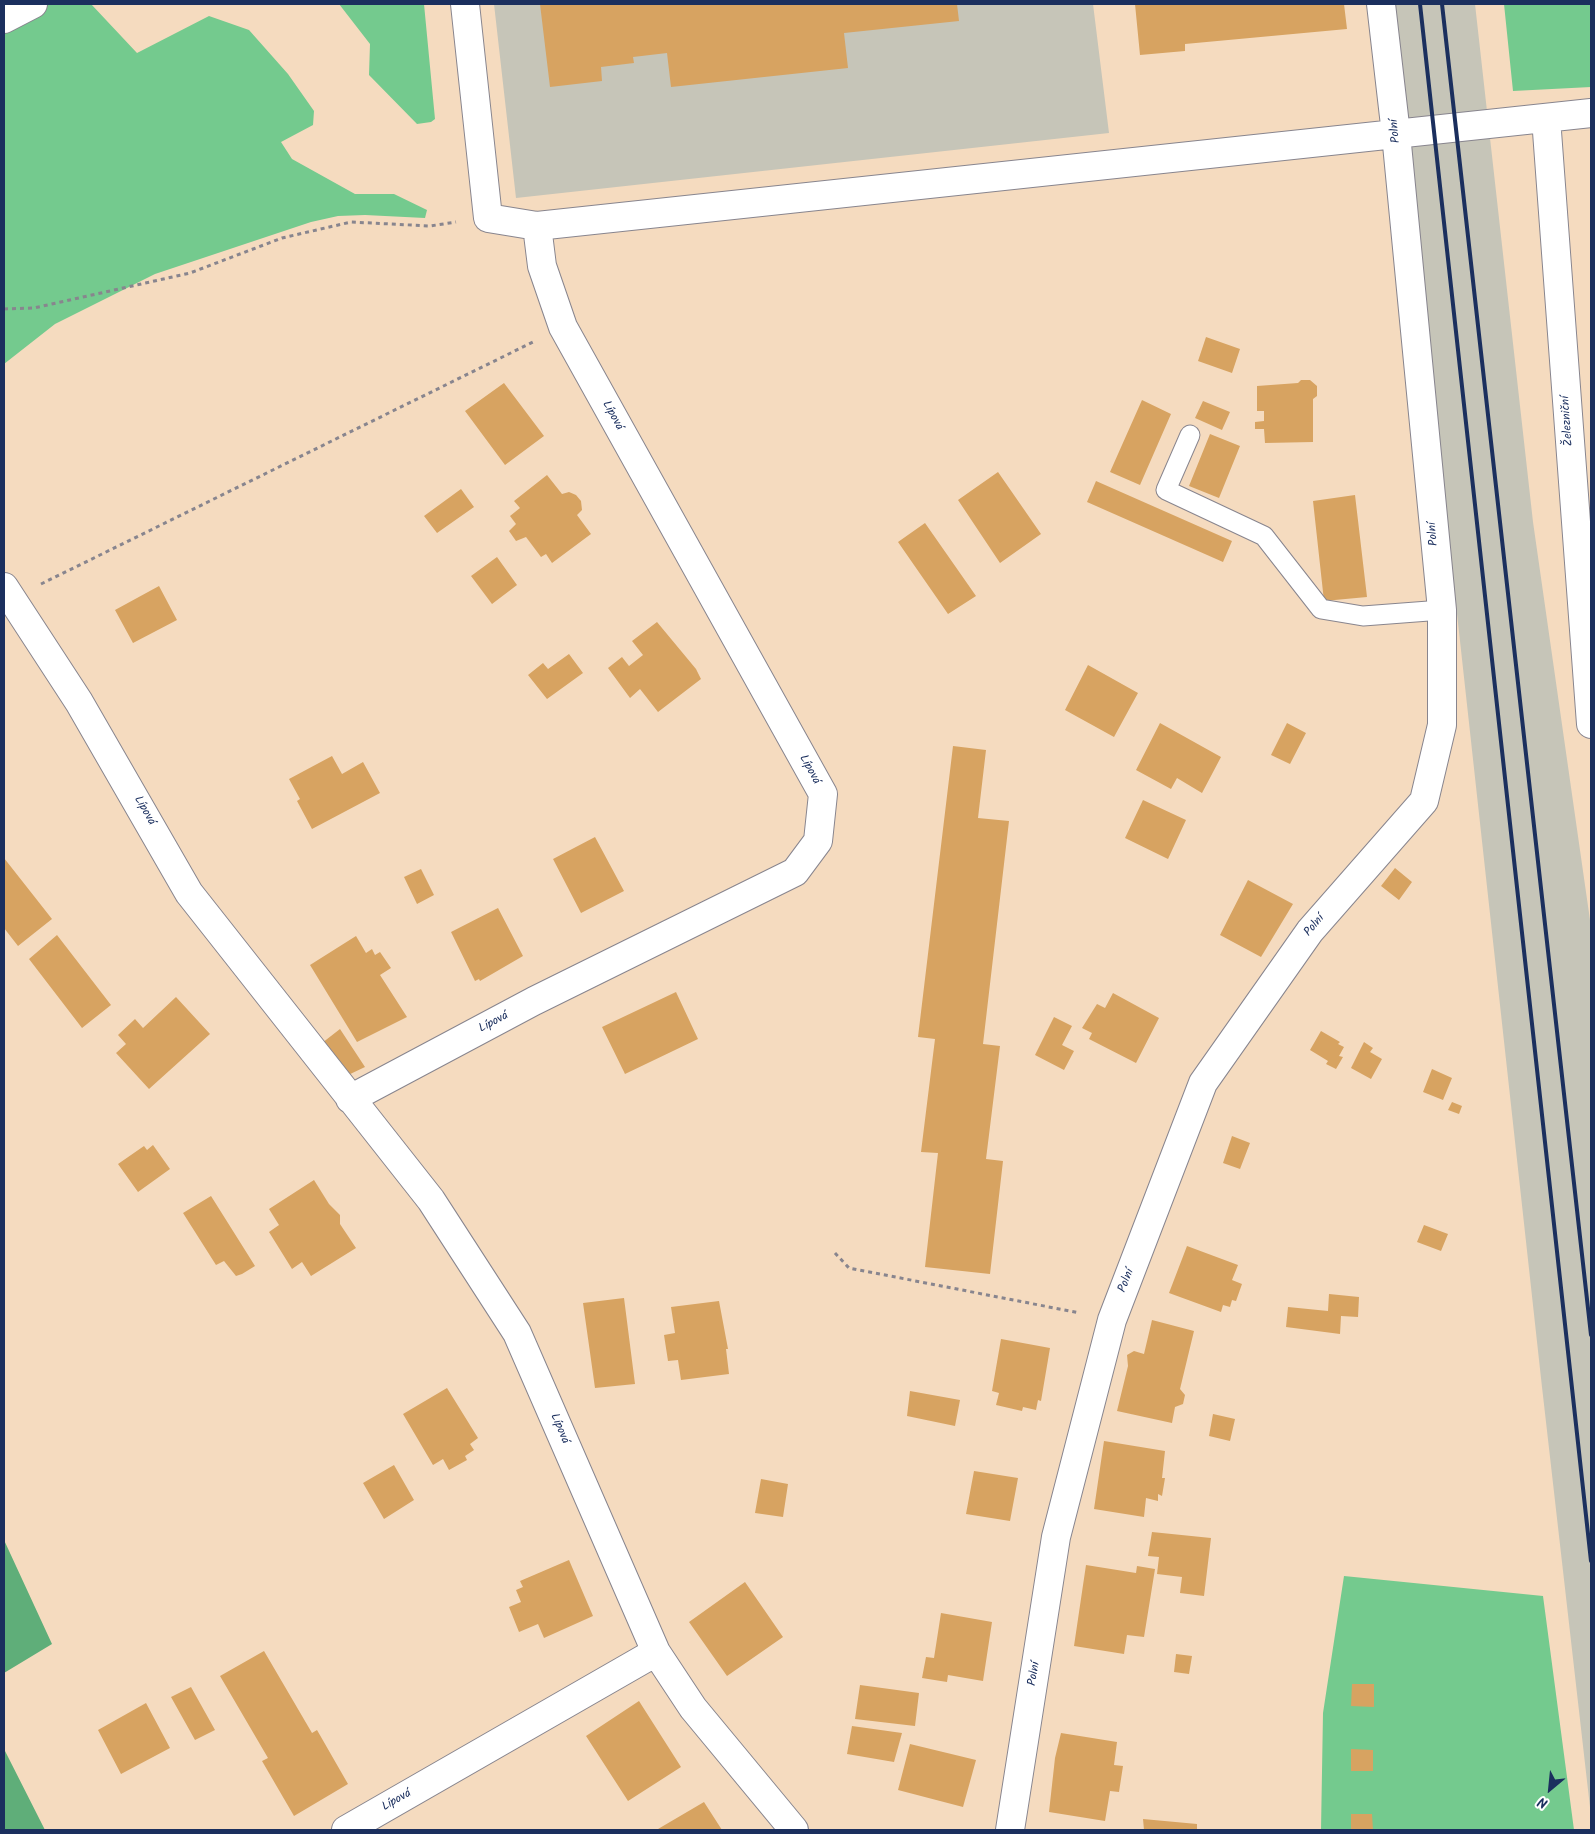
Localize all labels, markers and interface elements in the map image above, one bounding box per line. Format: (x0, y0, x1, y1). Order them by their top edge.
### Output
street label: Polní (1388, 118, 1404, 144)
street label: Železniční (1559, 395, 1577, 447)
street label: Lípová (598, 399, 626, 433)
street label: Polní (1426, 521, 1442, 547)
street label: Lípová (795, 753, 823, 787)
street label: Lípová (130, 794, 158, 828)
street label: Polní (1302, 912, 1328, 940)
street label: Lípová (477, 1009, 511, 1037)
street label: Polní (1116, 1267, 1138, 1295)
street label: Lípová (546, 1412, 572, 1446)
street label: Polní (1026, 1661, 1044, 1687)
north arrow (1525, 1764, 1575, 1814)
street label: Lípová (380, 1787, 414, 1815)
text: N (1534, 1790, 1552, 1814)

